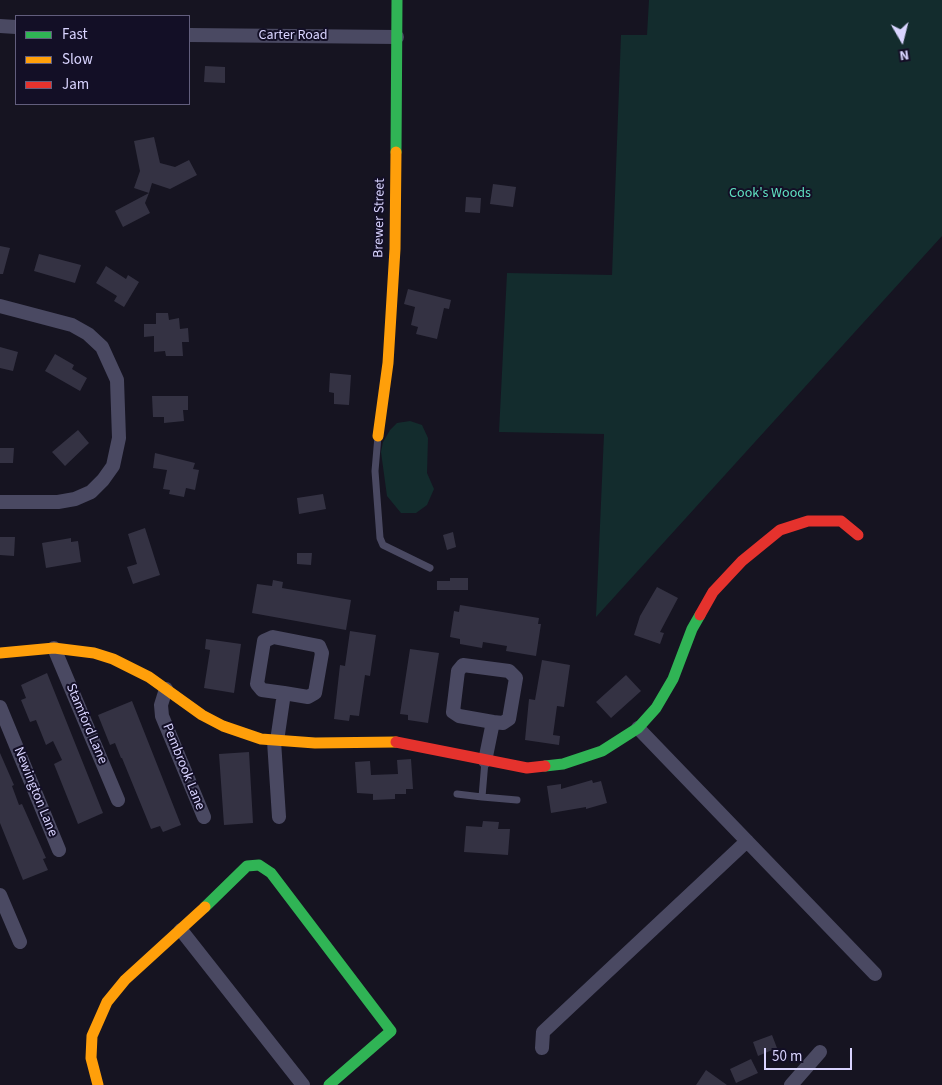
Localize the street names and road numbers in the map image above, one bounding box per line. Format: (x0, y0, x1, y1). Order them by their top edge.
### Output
street label: Carter Road (258, 28, 328, 44)
street label: Brewer Street (371, 178, 389, 258)
street label: Stamford Lane (62, 681, 110, 767)
street label: Pembrook Lane (158, 721, 208, 813)
street label: Newington Lane (9, 745, 61, 839)

